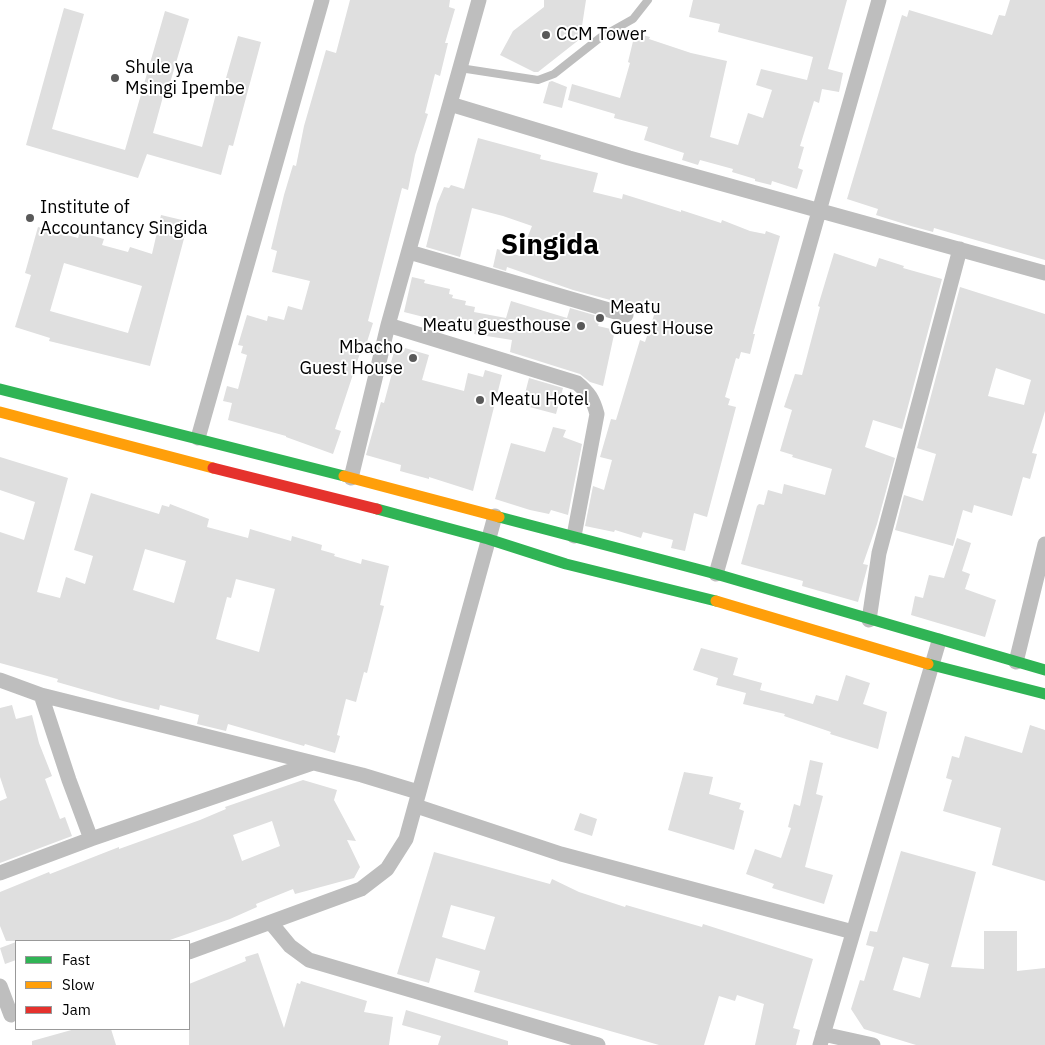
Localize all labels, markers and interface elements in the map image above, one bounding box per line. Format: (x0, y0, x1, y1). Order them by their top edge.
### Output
place label: CCM Tower (556, 24, 646, 46)
marker: CCM Tower (540, 29, 552, 41)
place label: Shule ya Msingi Ipembe (125, 57, 245, 100)
marker: Shule ya Msingi Ipembe (109, 72, 121, 84)
place label: Institute of Accountancy Singida (40, 197, 208, 240)
marker: Institute of Accountancy Singida (24, 212, 36, 224)
district label: Singida (501, 229, 599, 263)
place label: Meatu Guest House (610, 297, 713, 340)
marker: Meatu Guest House (594, 312, 606, 324)
place label: Meatu guesthouse (422, 315, 571, 337)
marker: Meatu guesthouse (575, 320, 587, 332)
place label: Mbacho Guest House (300, 337, 403, 379)
marker: Mbacho Guest House (407, 352, 419, 364)
place label: Meatu Hotel (490, 389, 589, 411)
marker: Meatu Hotel (474, 394, 486, 406)
legend (15, 940, 190, 1030)
text: Fast (62, 950, 90, 969)
text: Slow (62, 975, 95, 994)
text: Jam (62, 1000, 91, 1019)

